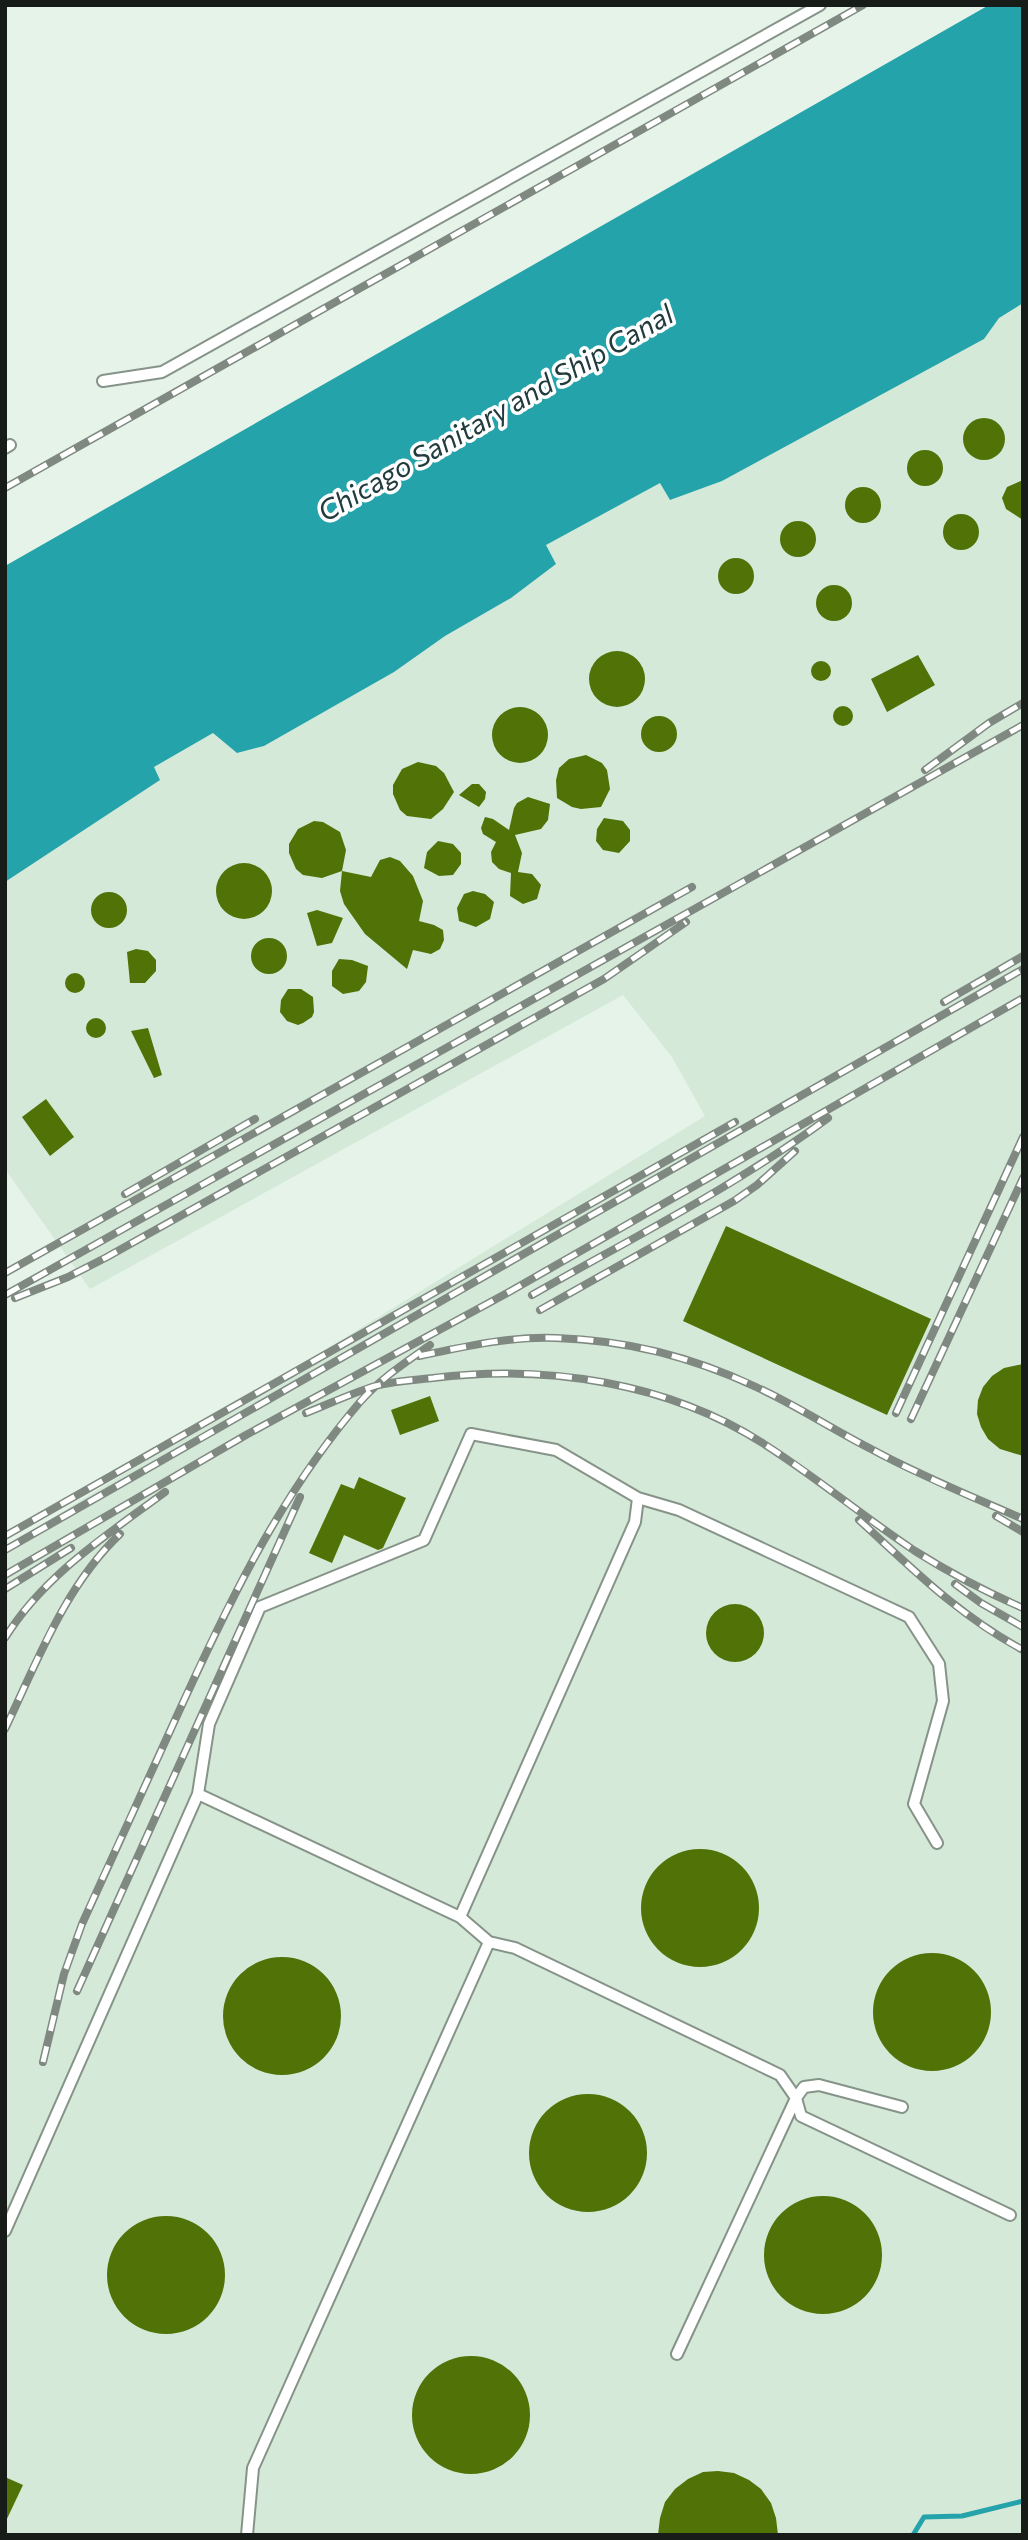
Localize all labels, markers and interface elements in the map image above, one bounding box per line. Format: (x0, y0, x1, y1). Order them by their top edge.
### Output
water label: Chicago Sanitary and Ship Canal (311, 296, 680, 528)

